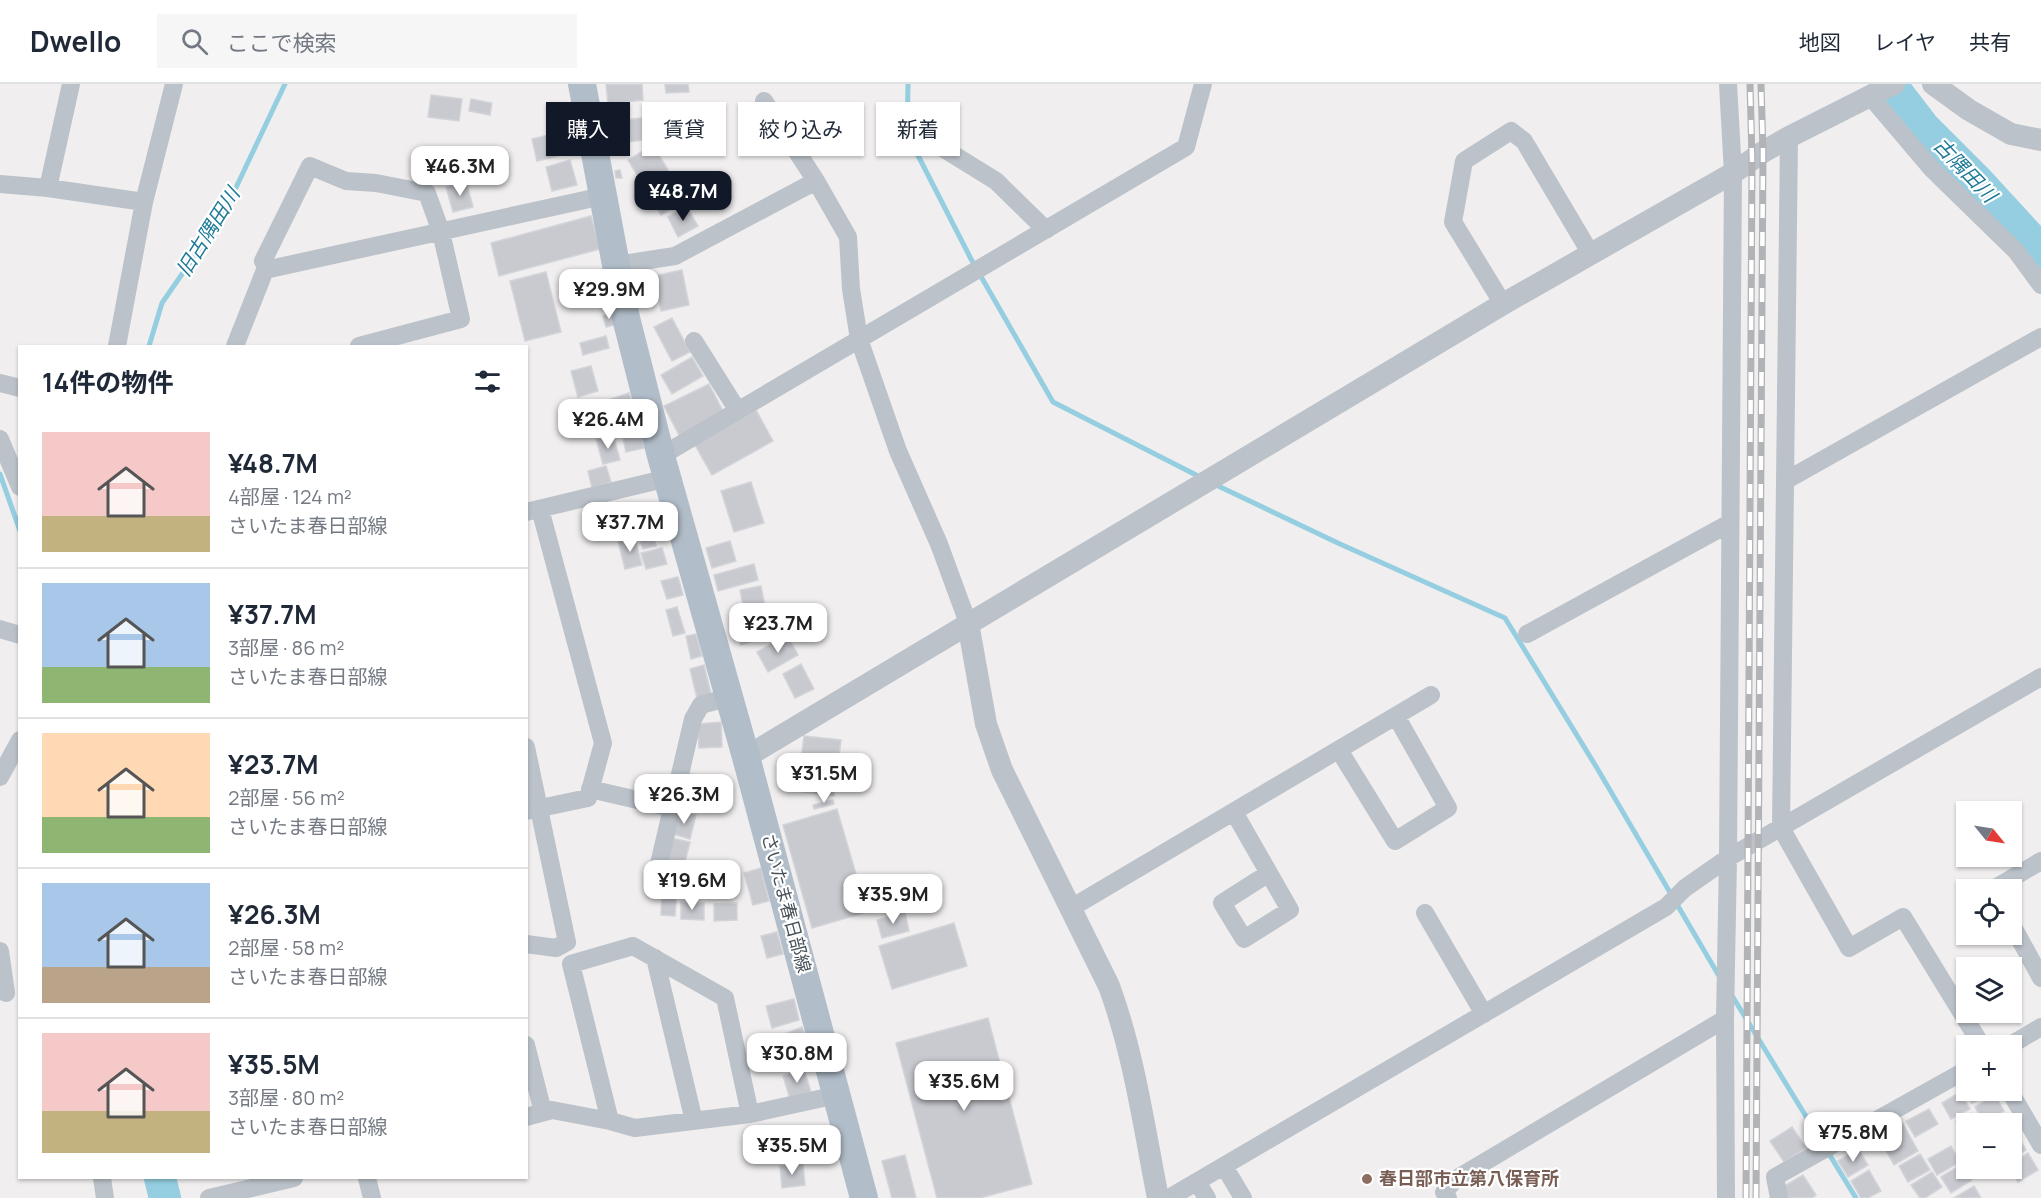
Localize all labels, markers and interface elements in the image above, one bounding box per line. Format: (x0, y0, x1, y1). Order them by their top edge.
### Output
search box (157, 14, 577, 68)
text: Dwello (30, 22, 121, 60)
icon: search (178, 25, 211, 58)
text: ここで検索 (226, 28, 336, 58)
text: 地図 (1799, 28, 1841, 56)
text: レイヤ (1874, 28, 1936, 56)
text: 共有 (1969, 28, 2011, 56)
chip: 購入 (546, 102, 630, 156)
chip: 賃貸 (642, 102, 726, 156)
chip: 絞り込み (738, 102, 864, 156)
chip: 新着 (876, 102, 960, 156)
water label: 古隅田川 (1928, 132, 2004, 209)
pin: ¥46.3M (411, 146, 509, 197)
text: ¥46.3M (425, 152, 495, 179)
pin: ¥48.7M (634, 171, 732, 222)
text: ¥48.7M (648, 177, 718, 204)
water label: 旧古隅田川 (170, 180, 247, 281)
pin: ¥29.9M (560, 269, 658, 320)
text: ¥29.9M (573, 275, 645, 302)
text: 14件の物件 (42, 364, 173, 400)
icon: filters (471, 365, 504, 398)
pin: ¥26.4M (559, 399, 657, 450)
text: ¥26.4M (572, 405, 644, 432)
text: ¥48.7M (228, 445, 318, 481)
icon: home (90, 456, 162, 528)
text: 4部屋 · 124 m² (228, 483, 352, 510)
pin: ¥37.7M (581, 502, 679, 553)
text: ¥37.7M (596, 508, 664, 535)
text: さいたま春日部線 (228, 512, 387, 539)
text: ¥37.7M (228, 596, 316, 632)
pin: ¥23.7M (729, 603, 827, 654)
icon: home (90, 607, 162, 679)
text: ¥23.7M (743, 609, 813, 636)
text: 3部屋 · 86 m² (228, 634, 345, 661)
text: さいたま春日部線 (228, 663, 387, 690)
text: ¥23.7M (228, 746, 319, 782)
pin: ¥31.5M (775, 753, 873, 804)
icon: home (90, 757, 162, 829)
text: ¥31.5M (791, 759, 857, 786)
pin: ¥26.3M (635, 774, 733, 825)
text: ¥26.3M (648, 780, 720, 807)
text: 2部屋 · 56 m² (228, 784, 345, 811)
north arrow (1956, 801, 2022, 867)
map controls (1956, 801, 2022, 1179)
text: さいたま春日部線 (228, 813, 387, 840)
street label: さいたま春日部線 (757, 830, 817, 975)
pin: ¥19.6M (643, 860, 741, 911)
text: ¥19.6M (658, 866, 726, 893)
pin: ¥35.9M (844, 874, 942, 925)
button: locate (1956, 879, 2022, 945)
text: ¥35.9M (857, 880, 929, 907)
text: ¥26.3M (228, 896, 321, 932)
icon: home (90, 907, 162, 979)
text: 2部屋 · 58 m² (228, 934, 344, 961)
button: layers (1956, 957, 2022, 1023)
text: さいたま春日部線 (228, 963, 387, 990)
pin: ¥30.8M (748, 1033, 846, 1084)
button: + (1956, 1035, 2022, 1101)
text: ¥30.8M (761, 1039, 833, 1066)
text: ¥35.5M (228, 1046, 320, 1082)
icon: home (90, 1057, 162, 1129)
pin: ¥35.6M (915, 1061, 1013, 1112)
text: ¥35.6M (928, 1067, 1000, 1094)
text: 3部屋 · 80 m² (228, 1084, 344, 1111)
pin: ¥75.8M (1804, 1112, 1902, 1163)
text: さいたま春日部線 (228, 1113, 387, 1140)
button: − (1956, 1113, 2022, 1179)
text: ¥75.8M (1818, 1118, 1888, 1145)
pin: ¥35.5M (743, 1125, 841, 1176)
text: ¥35.5M (757, 1131, 827, 1158)
place label: 春日部市立第八保育所 (1379, 1166, 1559, 1190)
marker: 春日部市立第八保育所 (1360, 1172, 1374, 1186)

